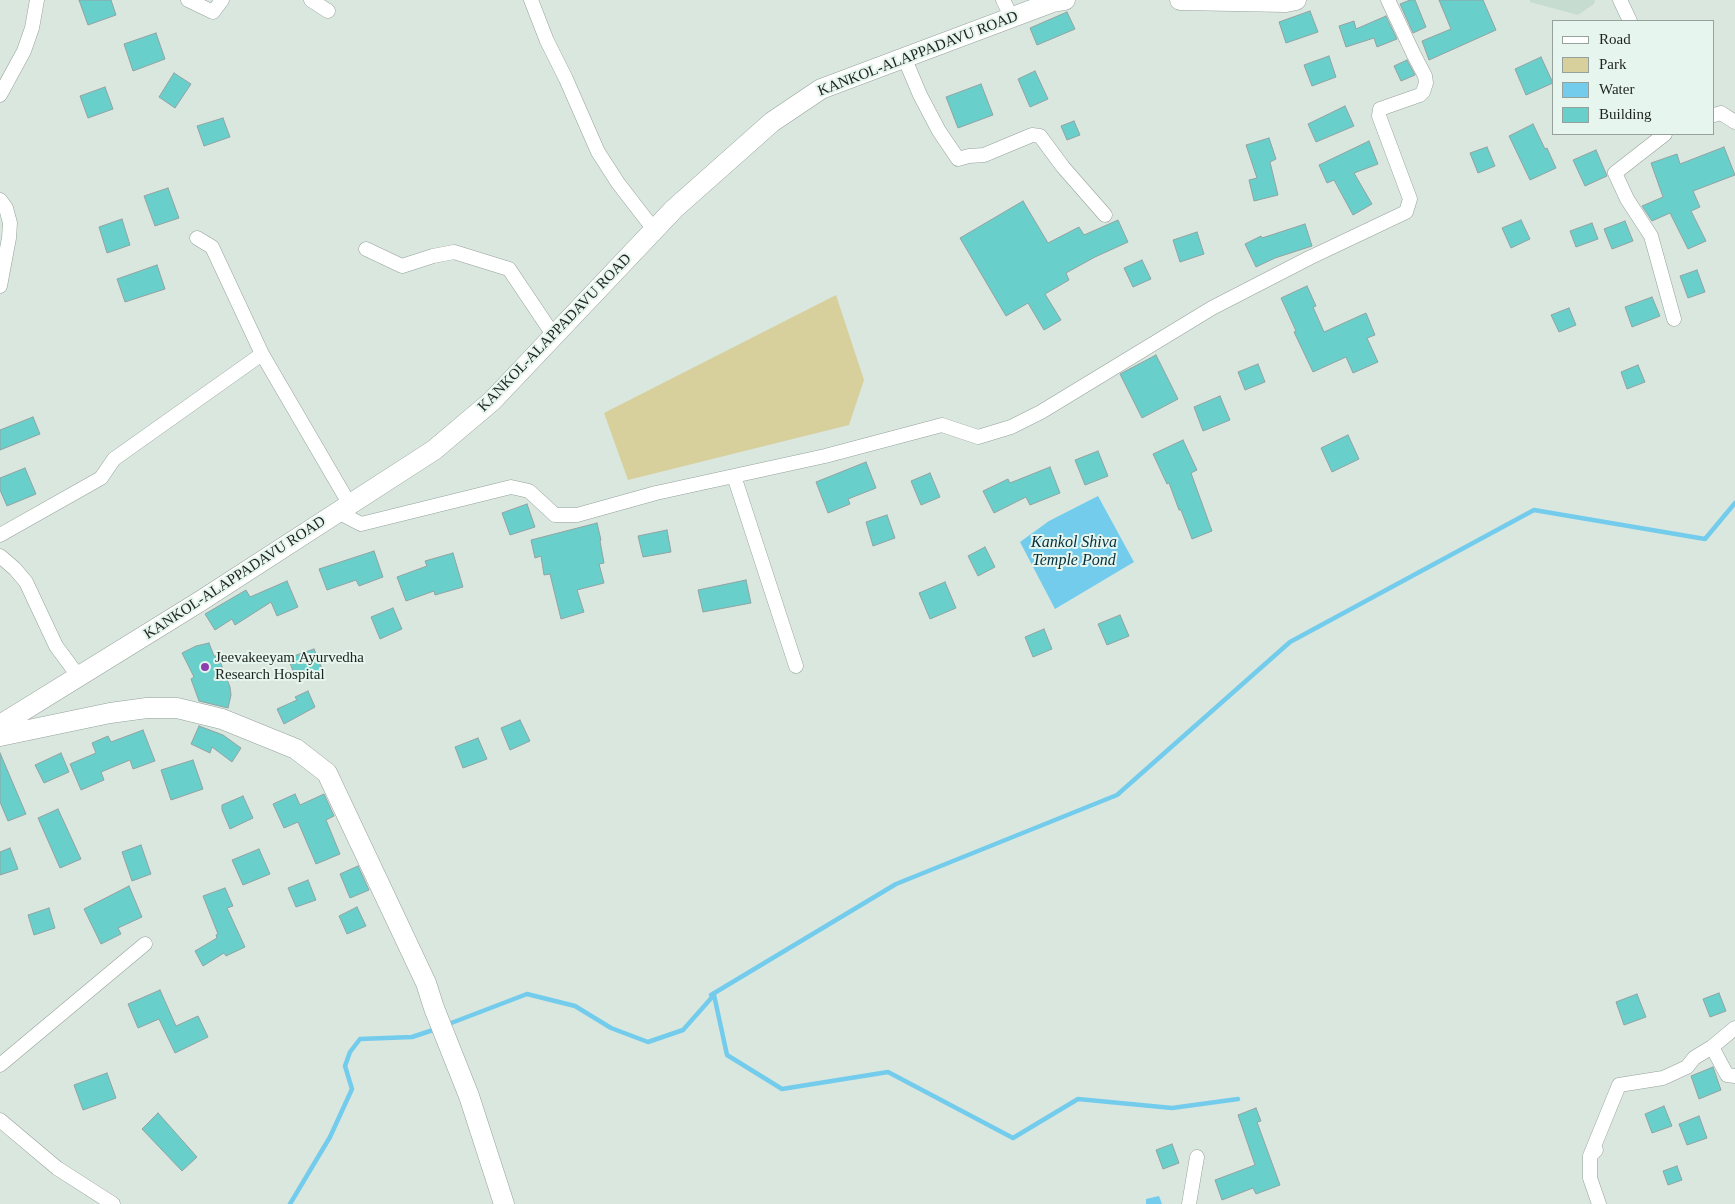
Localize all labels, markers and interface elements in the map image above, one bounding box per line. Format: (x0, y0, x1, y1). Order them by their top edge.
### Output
street label: KANKOL-ALAPPADAVU ROAD (815, 7, 1021, 101)
legend (1552, 20, 1715, 135)
text: Road (1599, 31, 1631, 47)
text: Park (1599, 56, 1627, 72)
text: Water (1599, 81, 1634, 97)
text: Building (1599, 106, 1652, 122)
street label: KANKOL-ALAPPADAVU ROAD (475, 250, 635, 416)
street label: KANKOL-ALAPPADAVU ROAD (141, 512, 329, 644)
water label: Kankol Shiva Temple Pond (1031, 533, 1117, 571)
place label: Jeevakeeyam Ayurvedha Research Hospital (215, 649, 364, 684)
marker: Jeevakeeyam Ayurvedha Research Hospital (199, 661, 211, 673)

